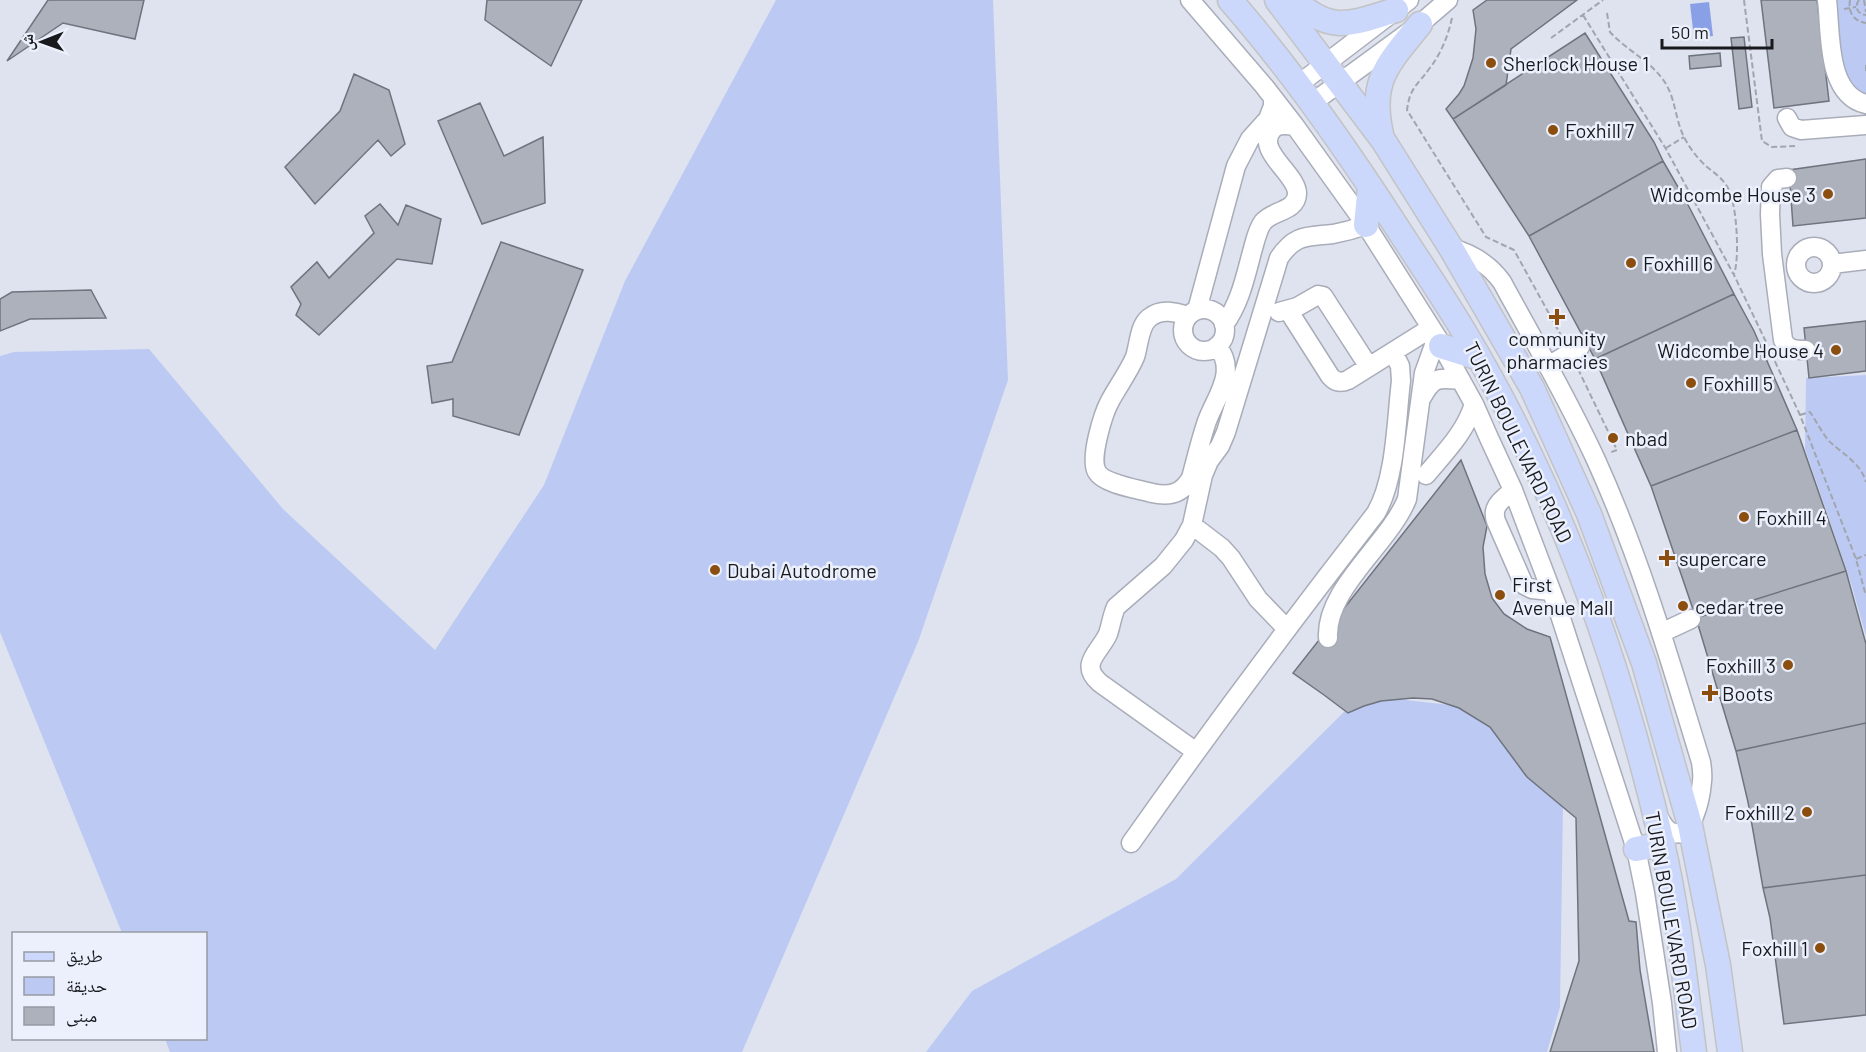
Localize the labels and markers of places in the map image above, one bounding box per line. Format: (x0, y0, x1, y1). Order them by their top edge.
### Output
place label: Sherlock House 1 (1503, 51, 1649, 75)
marker: Sherlock House 1 (1484, 56, 1498, 70)
place label: Foxhill 7 (1565, 118, 1635, 142)
marker: Foxhill 7 (1546, 123, 1560, 137)
place label: Widcombe House 3 (1650, 182, 1816, 206)
marker: Widcombe House 3 (1821, 187, 1835, 201)
place label: Foxhill 6 (1643, 251, 1713, 275)
marker: Foxhill 6 (1624, 256, 1638, 270)
marker: community pharmacies (1550, 310, 1564, 324)
place label: community pharmacies (1506, 326, 1608, 373)
place label: Widcombe House 4 (1657, 338, 1824, 362)
marker: Widcombe House 4 (1829, 343, 1843, 357)
place label: Foxhill 5 (1703, 371, 1773, 395)
marker: Foxhill 5 (1684, 376, 1698, 390)
place label: nbad (1625, 426, 1668, 450)
marker: nbad (1606, 431, 1620, 445)
place label: Foxhill 4 (1756, 505, 1827, 529)
marker: Foxhill 4 (1737, 510, 1751, 524)
place label: supercare (1679, 546, 1767, 570)
marker: supercare (1660, 551, 1674, 565)
place label: Dubai Autodrome (727, 558, 877, 582)
marker: Dubai Autodrome (708, 563, 722, 577)
place label: First Avenue Mall (1512, 572, 1613, 619)
marker: First Avenue Mall (1493, 588, 1507, 602)
place label: cedar tree (1695, 594, 1784, 618)
marker: cedar tree (1676, 599, 1690, 613)
place label: Foxhill 3 (1706, 653, 1776, 677)
marker: Foxhill 3 (1781, 658, 1795, 672)
place label: Boots (1722, 681, 1773, 705)
marker: Boots (1703, 686, 1717, 700)
place label: Foxhill 2 (1724, 800, 1795, 824)
marker: Foxhill 2 (1800, 805, 1814, 819)
place label: Foxhill 1 (1741, 936, 1808, 960)
marker: Foxhill 1 (1813, 941, 1827, 955)

